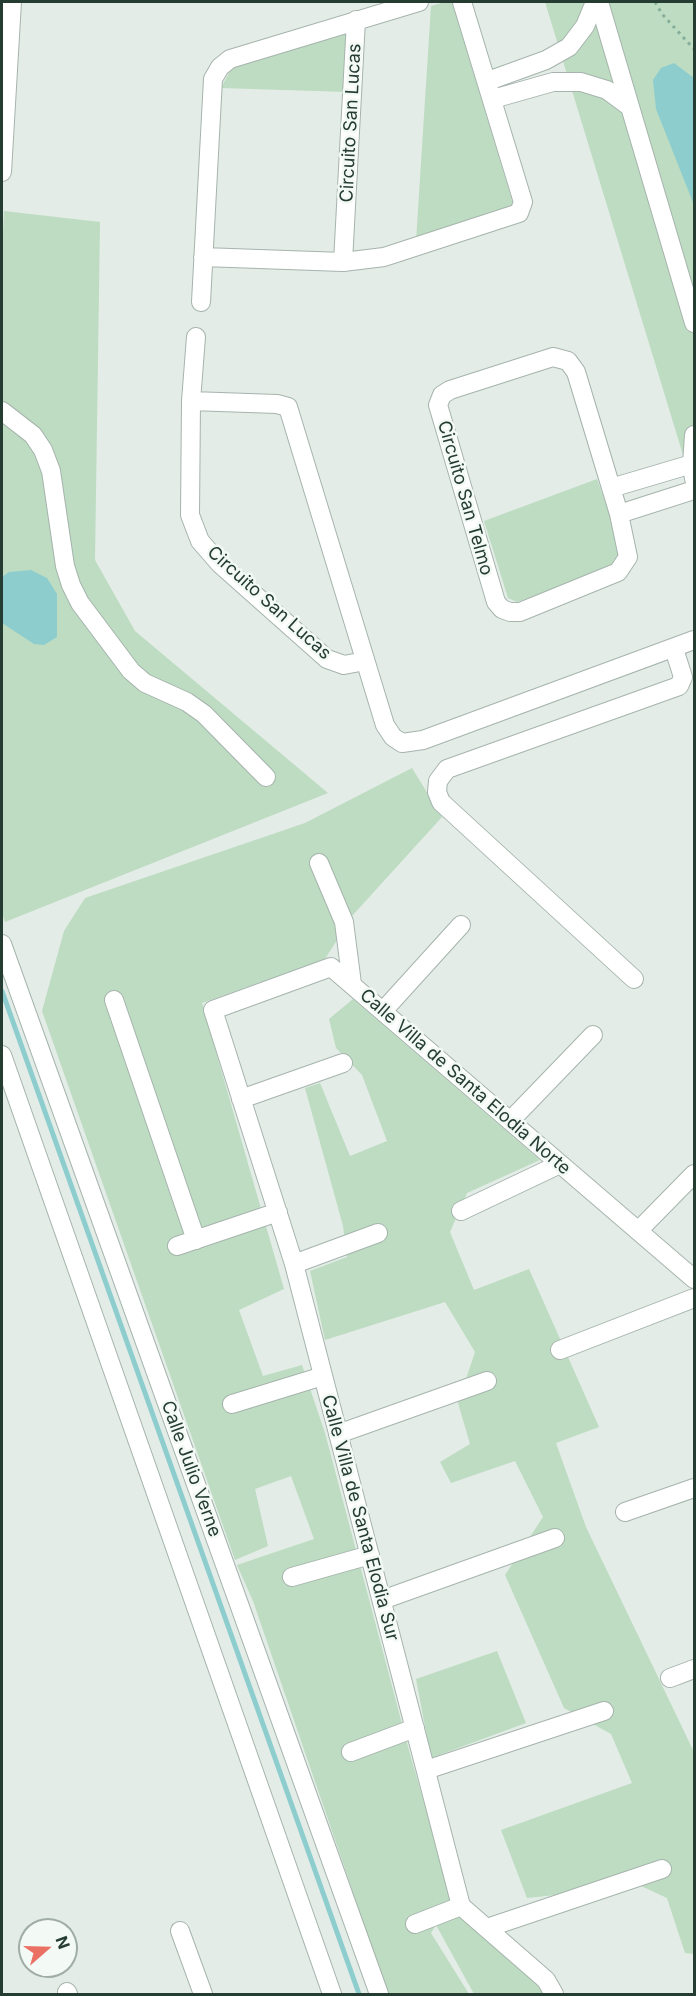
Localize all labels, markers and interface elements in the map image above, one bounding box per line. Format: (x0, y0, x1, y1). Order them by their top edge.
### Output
street label: Circuito San Lucas (336, 43, 366, 203)
street label: Circuito San Telmo (433, 418, 497, 578)
street label: Circuito San Lucas (203, 542, 335, 664)
street label: Calle Villa de Santa Elodia Norte (355, 985, 575, 1179)
street label: Calle Villa de Santa Elodia Sur (317, 1393, 403, 1643)
street label: Calle Julio Verne (156, 1398, 226, 1540)
north arrow (18, 1918, 78, 1978)
text: N (52, 1933, 75, 1952)

